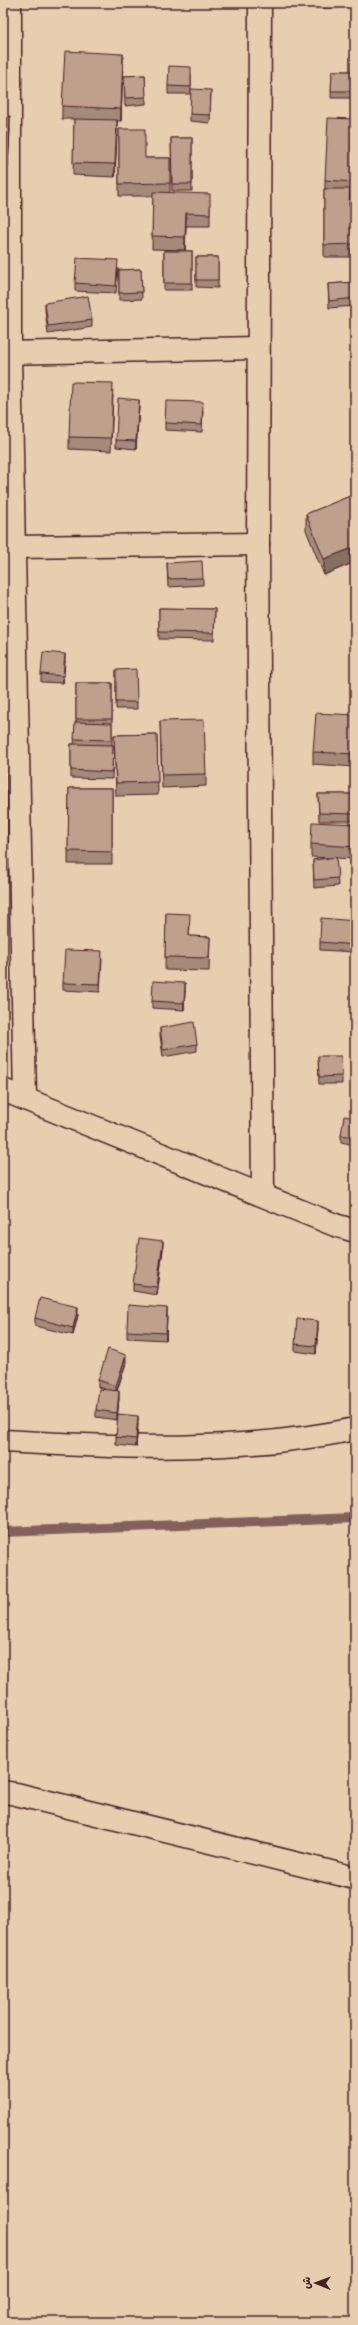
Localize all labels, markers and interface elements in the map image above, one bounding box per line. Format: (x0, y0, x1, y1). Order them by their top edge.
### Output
north arrow (296, 2263, 336, 2303)
text: ش (300, 2277, 313, 2289)

